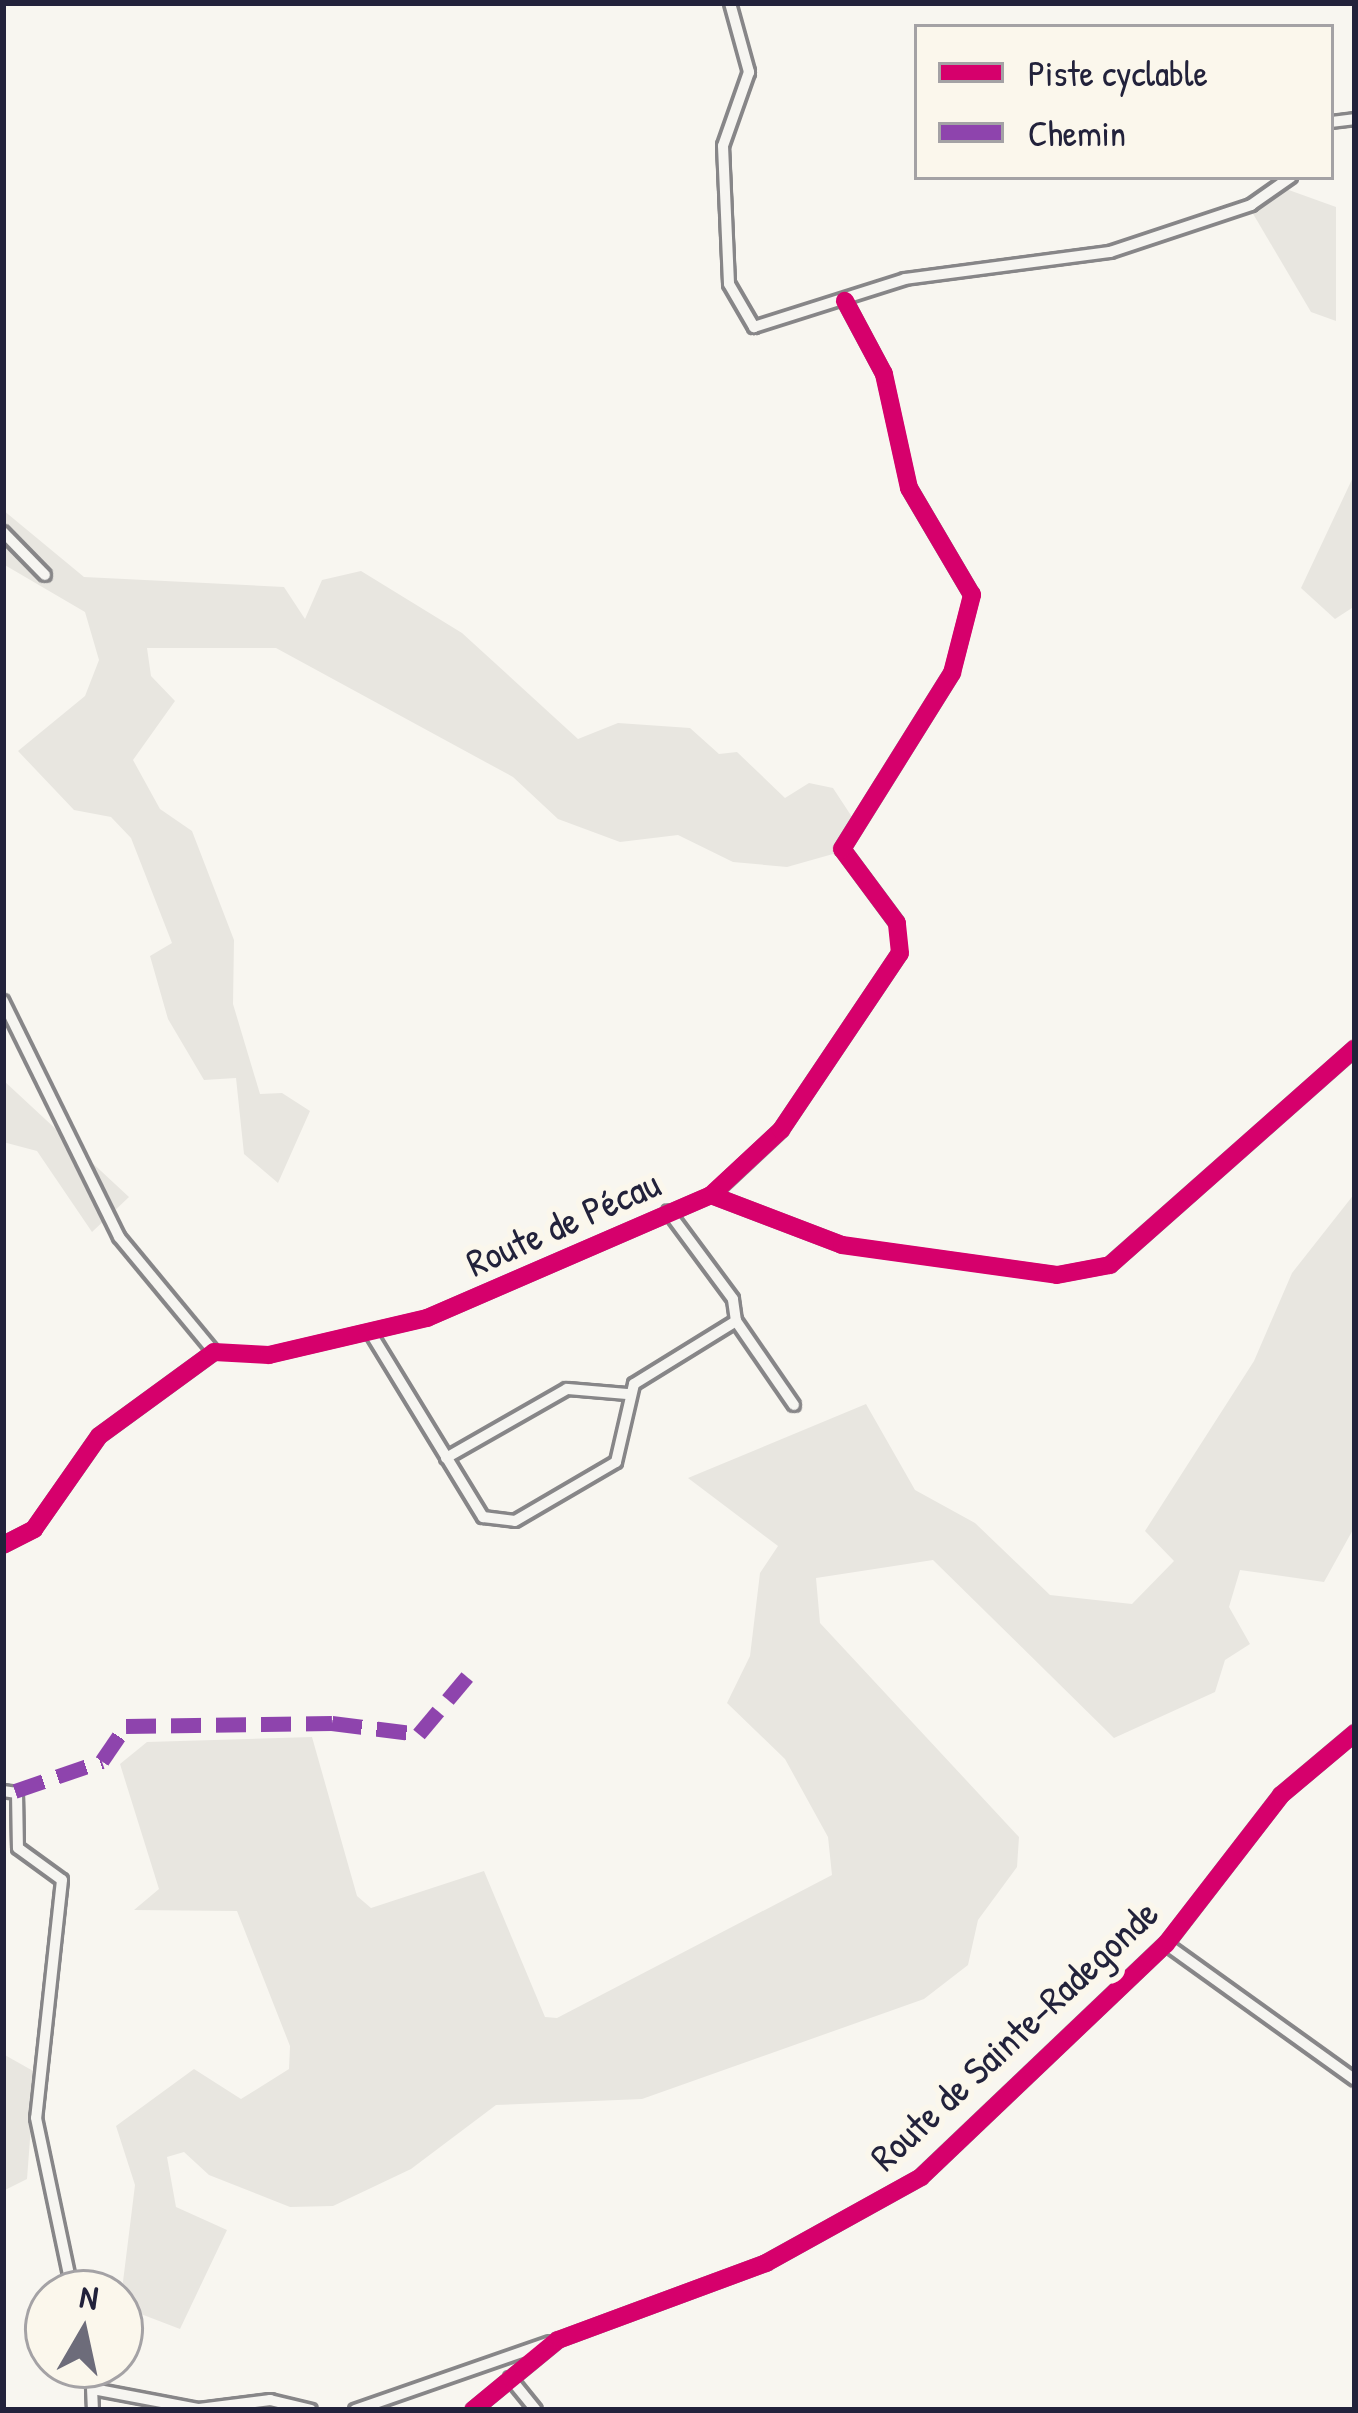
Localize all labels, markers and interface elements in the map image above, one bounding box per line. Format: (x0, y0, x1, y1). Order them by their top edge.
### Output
legend (914, 24, 1334, 180)
text: Piste cyclable (1028, 48, 1208, 97)
text: Chemin (1028, 108, 1126, 157)
street label: Route de Pécau (459, 1160, 667, 1286)
street label: Route de Sainte-Radegonde (861, 1890, 1167, 2180)
north arrow (24, 2269, 144, 2389)
text: N (77, 2273, 101, 2320)

